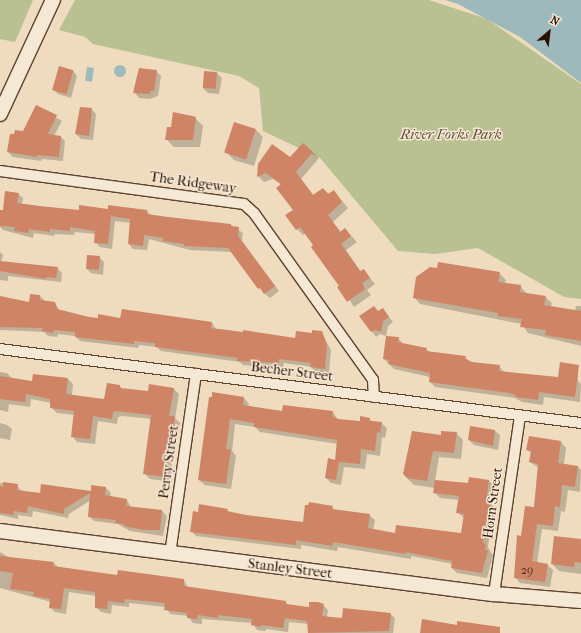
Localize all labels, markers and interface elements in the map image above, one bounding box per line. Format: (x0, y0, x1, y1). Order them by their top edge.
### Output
north arrow (529, 12, 569, 52)
text: N (548, 13, 562, 29)
park label: River Forks Park (400, 127, 502, 143)
street label: The Ridgeway (149, 169, 237, 197)
street label: Becher Street (250, 359, 334, 385)
street label: Perry Street (156, 424, 182, 500)
street label: Horn Street (480, 466, 506, 540)
street label: Stanley Street (247, 556, 333, 582)
house number: 29 (521, 564, 533, 578)

